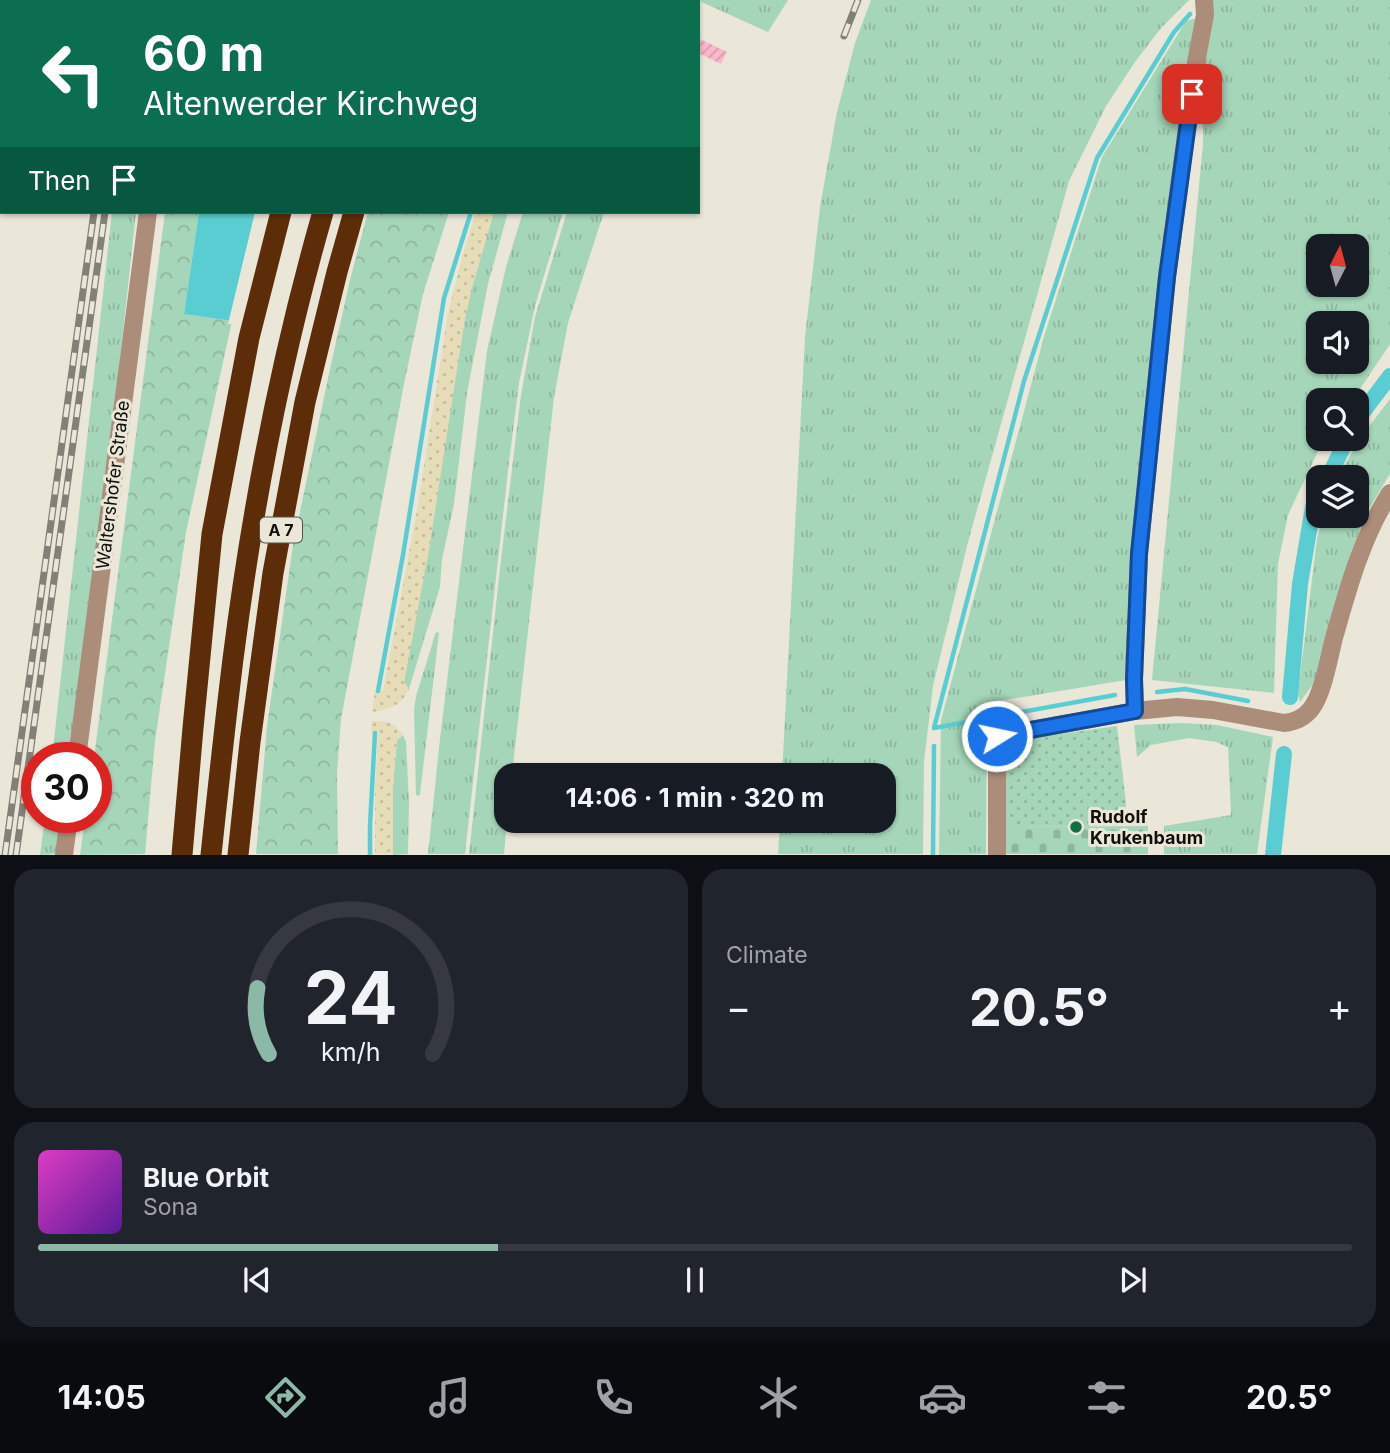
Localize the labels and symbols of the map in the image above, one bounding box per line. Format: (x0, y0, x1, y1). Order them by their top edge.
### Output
pin (1162, 64, 1222, 124)
north arrow (1306, 234, 1368, 298)
street label: Waltershofer Straße (92, 399, 133, 571)
road number: A 7 (260, 517, 302, 542)
position arrow (960, 699, 1034, 773)
speed limit sign: 30 (21, 742, 112, 833)
place label: Rudolf Krukenbaum (1090, 806, 1203, 848)
marker: Rudolf Krukenbaum (1068, 819, 1084, 835)

